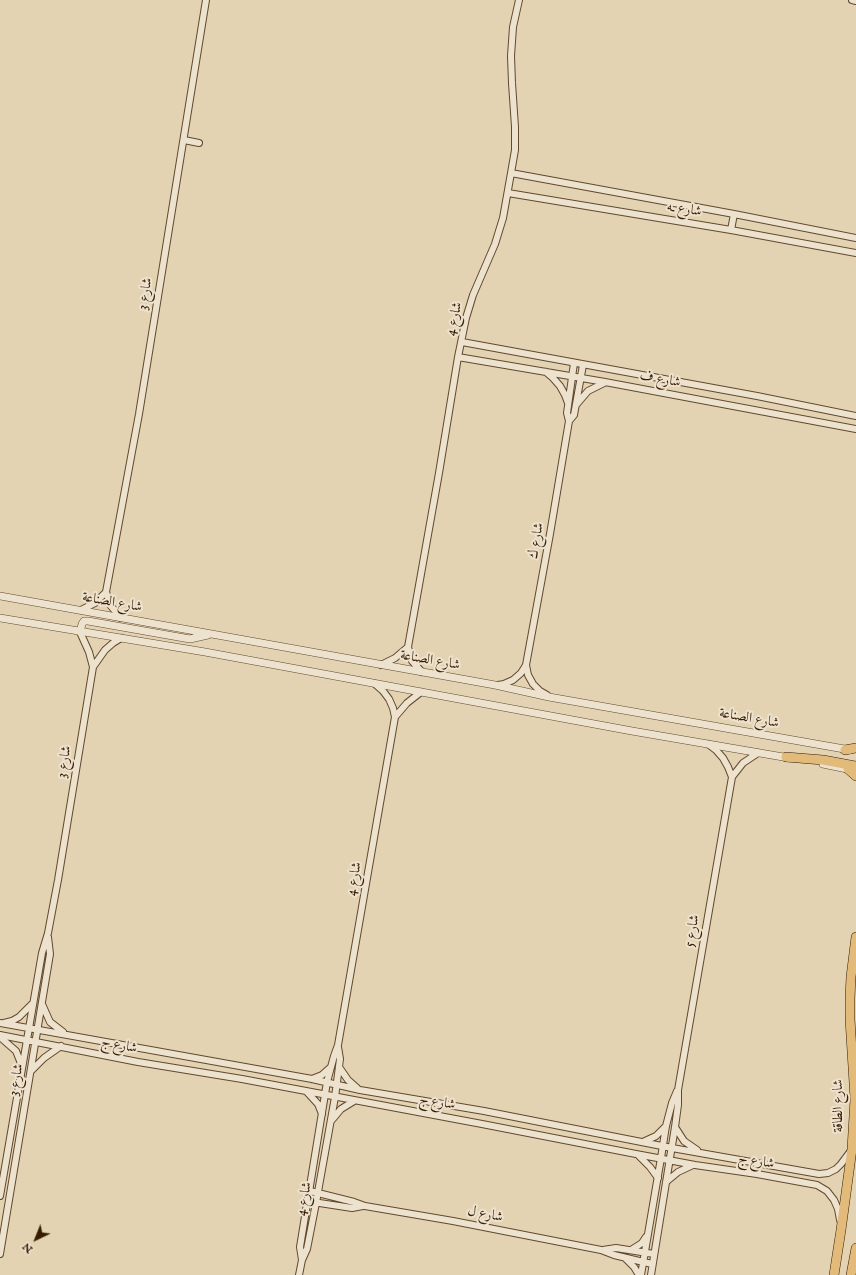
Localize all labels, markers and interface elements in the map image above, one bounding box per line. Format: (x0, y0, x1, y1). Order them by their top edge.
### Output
street label: شارع ـه (665, 199, 703, 221)
street label: شارع 3 (135, 277, 157, 311)
street label: شارع 4 (443, 300, 467, 338)
street label: شارع ف (638, 368, 682, 392)
street label: شارع ك (526, 522, 548, 560)
street label: شارع الصناعة (81, 589, 143, 617)
street label: شارع الصناعة (399, 647, 461, 675)
street label: شارع الصناعة (718, 705, 780, 733)
street label: شارع 3 (54, 745, 76, 779)
street label: شارع 4 (344, 861, 366, 897)
street label: شارع 5 (682, 914, 704, 948)
street label: شارع ج (99, 1034, 139, 1058)
street label: شارع 3 (6, 1062, 28, 1098)
street label: شارع الطاقة (831, 1079, 847, 1133)
street label: شارع ج (418, 1092, 456, 1114)
street label: شارع ج (737, 1151, 775, 1173)
street label: شارع 4 (293, 1181, 317, 1217)
street label: شارع ل (466, 1203, 504, 1227)
north arrow (16, 1219, 56, 1259)
text: N (20, 1239, 36, 1256)

